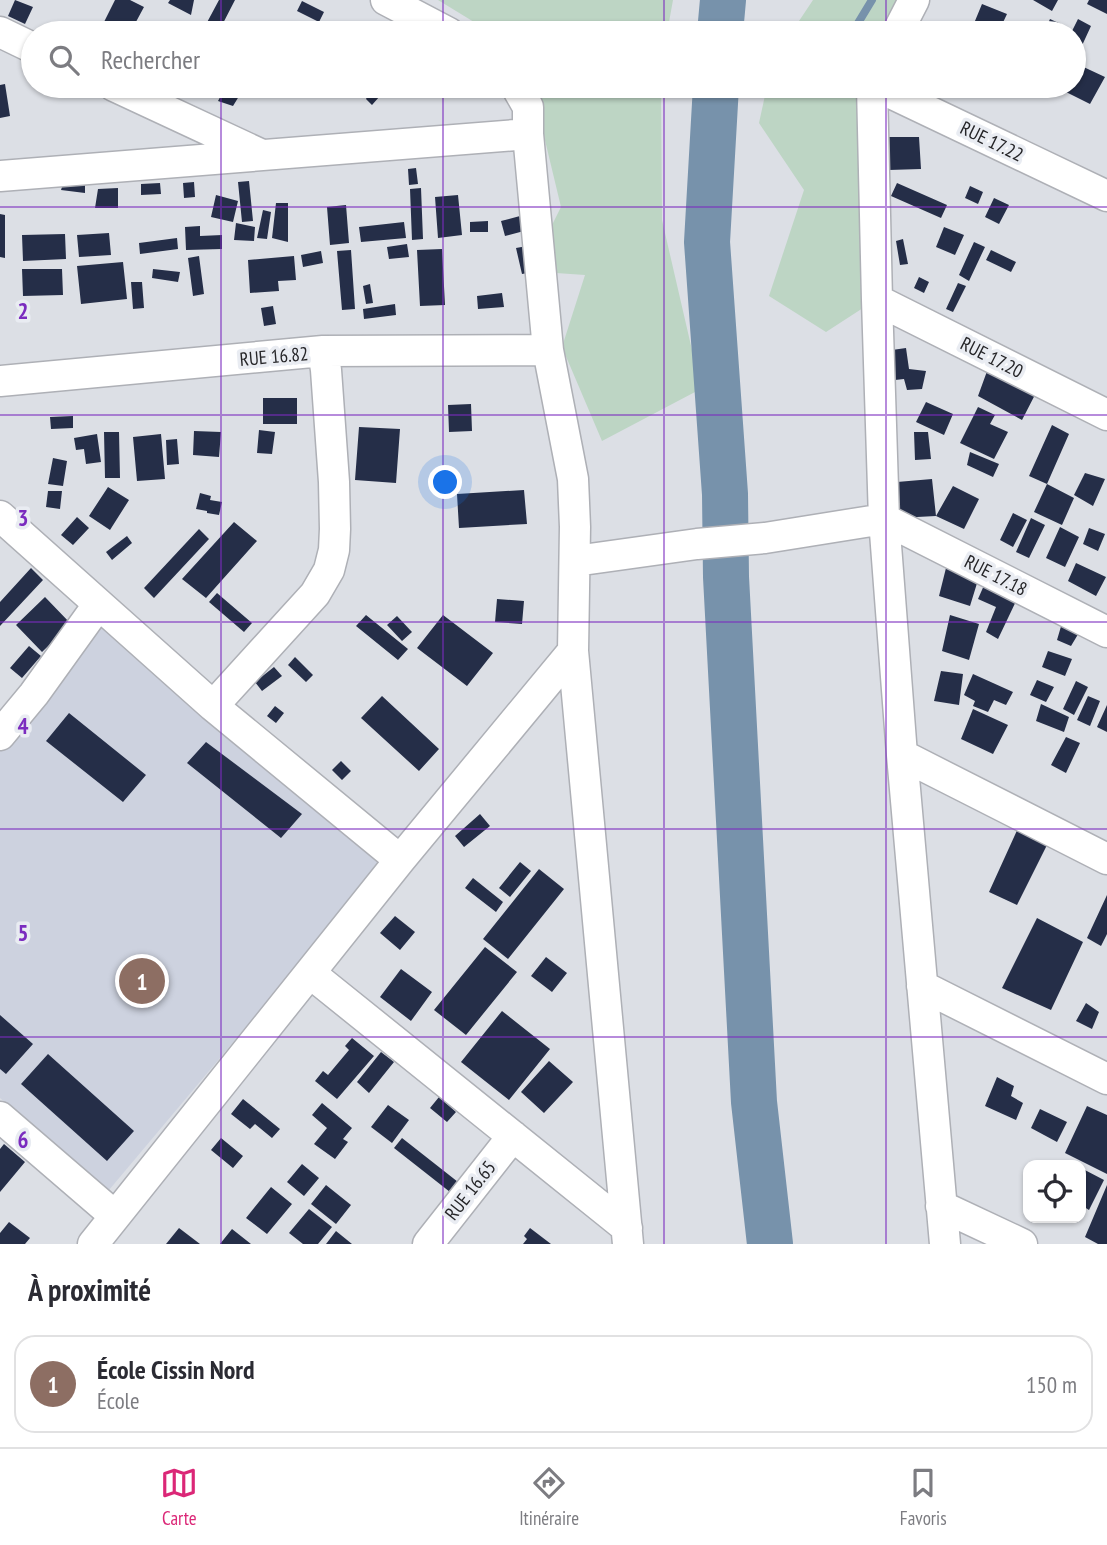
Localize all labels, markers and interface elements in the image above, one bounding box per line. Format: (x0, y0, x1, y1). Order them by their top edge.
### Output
search box (21, 21, 1086, 98)
icon: search (45, 41, 83, 79)
text: Rechercher (101, 43, 200, 76)
street label: RUE 17.22 (957, 116, 1027, 166)
text: 2 (18, 296, 29, 325)
street label: RUE 17.20 (957, 331, 1027, 383)
street label: RUE 16.82 (239, 341, 309, 371)
your location (428, 465, 462, 499)
text: 3 (18, 503, 29, 532)
street label: RUE 17.18 (961, 549, 1031, 601)
text: 4 (18, 711, 29, 740)
text: 5 (18, 918, 29, 947)
pin: 1 (119, 955, 165, 1007)
text: 6 (18, 1125, 29, 1154)
street label: RUE 16.65 (439, 1156, 501, 1224)
map controls (1023, 1160, 1086, 1223)
button: locate (1023, 1160, 1086, 1223)
text: À proximité (28, 1270, 151, 1309)
text: École Cissin Nord (97, 1353, 255, 1386)
text: 1 (48, 1370, 59, 1399)
text: 150 m (1026, 1370, 1077, 1399)
text: École (97, 1386, 139, 1415)
tab: Carte (160, 1464, 198, 1530)
tab: Itinéraire (519, 1464, 579, 1530)
tab: Favoris (900, 1464, 947, 1530)

